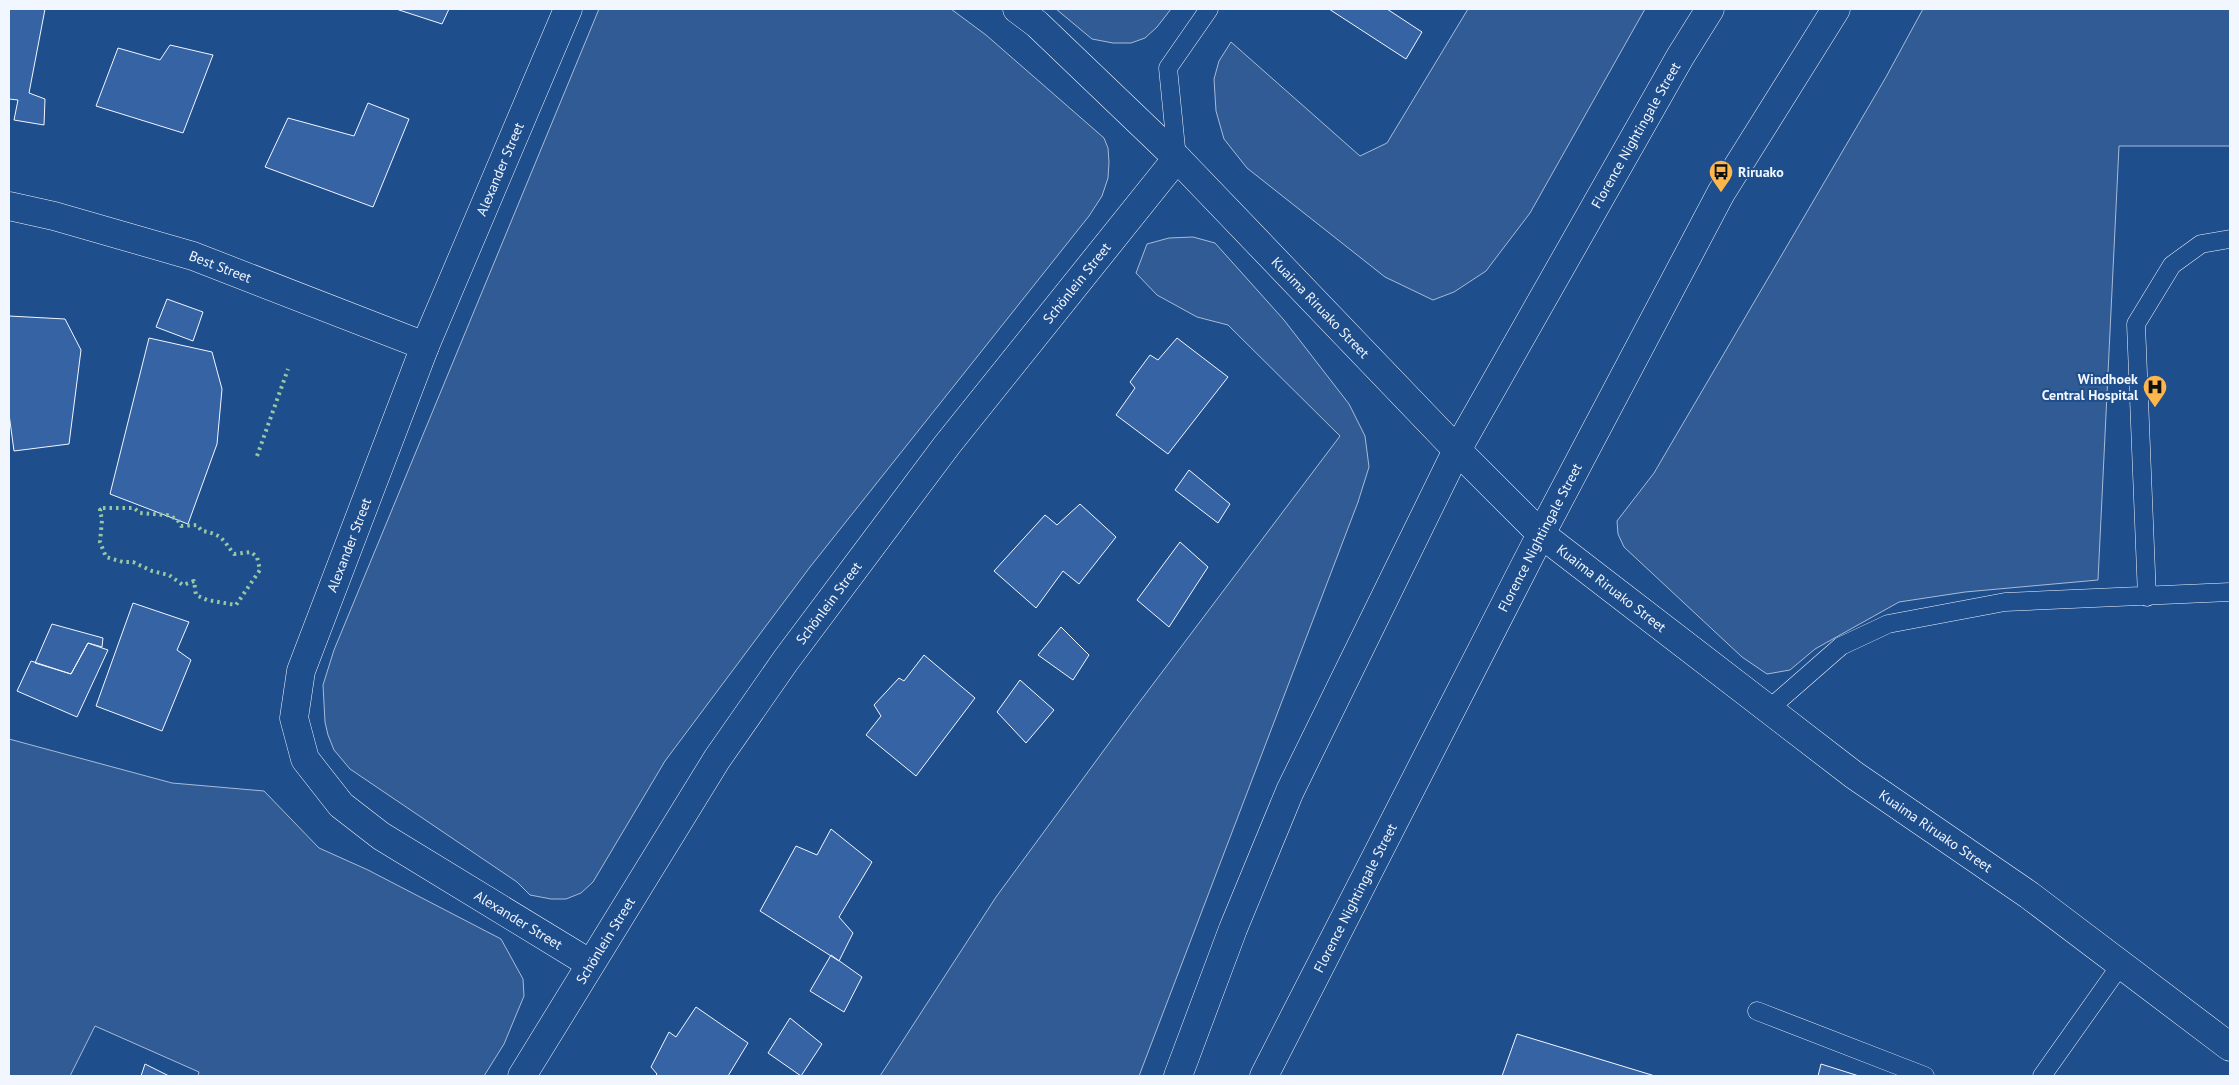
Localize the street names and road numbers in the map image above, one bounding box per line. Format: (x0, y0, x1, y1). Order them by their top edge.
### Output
street label: Florence Nightingale Street (1587, 59, 1684, 211)
street label: Alexander Street (472, 119, 528, 218)
street label: Schönlein Street (1039, 239, 1115, 327)
street label: Best Street (186, 246, 254, 287)
street label: Kuaima Riruako Street (1268, 253, 1373, 362)
street label: Florence Nightingale Street (1494, 460, 1586, 615)
street label: Alexander Street (323, 495, 375, 595)
street label: Kuaima Riruako Street (1553, 540, 1670, 636)
street label: Schönlein Street (792, 558, 866, 648)
street label: Kuaima Riruako Street (1875, 786, 1996, 876)
street label: Florence Nightingale Street (1309, 820, 1401, 976)
street label: Alexander Street (471, 886, 566, 954)
street label: Schönlein Street (572, 894, 639, 987)

